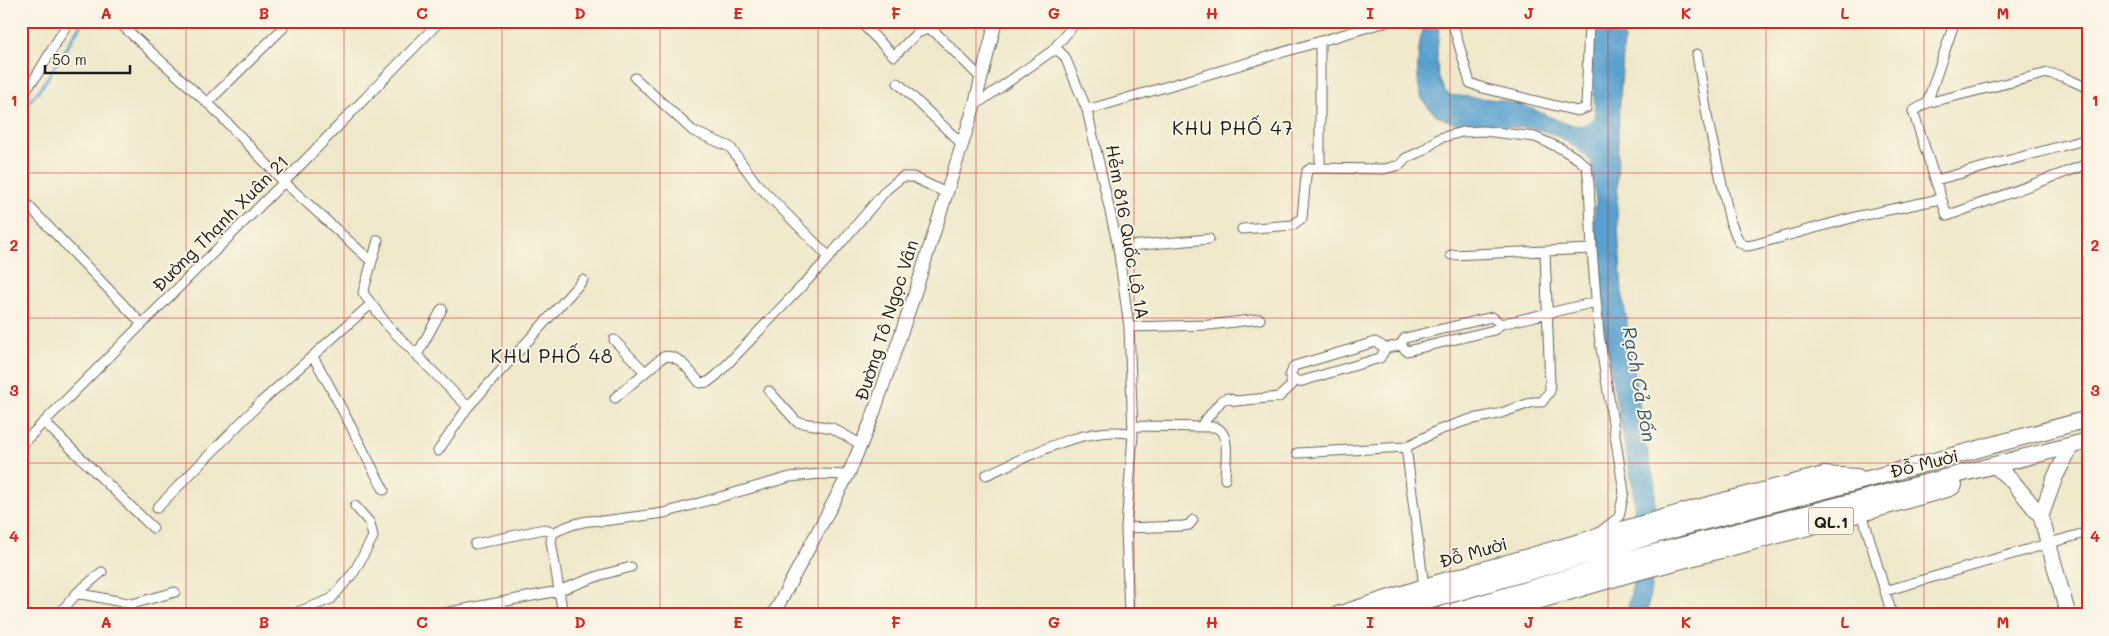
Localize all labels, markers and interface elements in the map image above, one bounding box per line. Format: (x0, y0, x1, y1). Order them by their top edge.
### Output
text: A (100, 2, 112, 23)
text: B (259, 2, 269, 23)
text: C (416, 2, 428, 23)
text: D (574, 2, 586, 23)
text: E (733, 2, 743, 23)
text: F (891, 2, 901, 23)
text: G (1048, 2, 1060, 23)
text: H (1206, 2, 1218, 23)
text: I (1366, 2, 1374, 23)
text: J (1524, 2, 1534, 23)
text: K (1681, 2, 1691, 23)
text: L (1840, 2, 1850, 23)
text: M (1997, 2, 2009, 23)
scale bar (45, 42, 130, 74)
text: 50 m (52, 49, 87, 69)
text: 1 (10, 89, 18, 110)
text: 1 (2091, 89, 2099, 110)
district label: KHU PHỐ 47 (1172, 115, 1294, 140)
street label: Hẻm 816 Quốc Lộ 1A (1101, 143, 1155, 321)
street label: Đường Thạnh Xuân 21 (147, 150, 293, 296)
text: 2 (10, 234, 19, 255)
text: 2 (2091, 234, 2100, 255)
street label: Đường Tô Ngọc Vân (849, 236, 923, 404)
water label: Rạch Cả Bốn (1618, 324, 1662, 444)
district label: KHU PHỐ 48 (491, 343, 613, 368)
text: 3 (9, 379, 19, 400)
text: 3 (2090, 379, 2100, 400)
street label: Đỗ Mười (1887, 443, 1961, 483)
road number: QL.1 (1808, 508, 1854, 534)
text: 4 (9, 525, 19, 546)
text: 4 (2090, 525, 2100, 546)
street label: Đỗ Mười (1436, 531, 1510, 573)
text: A (100, 611, 112, 632)
text: B (259, 611, 269, 632)
text: C (416, 611, 428, 632)
text: D (574, 611, 586, 632)
text: E (733, 611, 743, 632)
text: F (891, 611, 901, 632)
text: G (1048, 611, 1060, 632)
text: H (1206, 611, 1218, 632)
text: I (1366, 611, 1374, 632)
text: J (1524, 611, 1534, 632)
text: K (1681, 611, 1691, 632)
text: L (1840, 611, 1850, 632)
text: M (1997, 611, 2009, 632)

